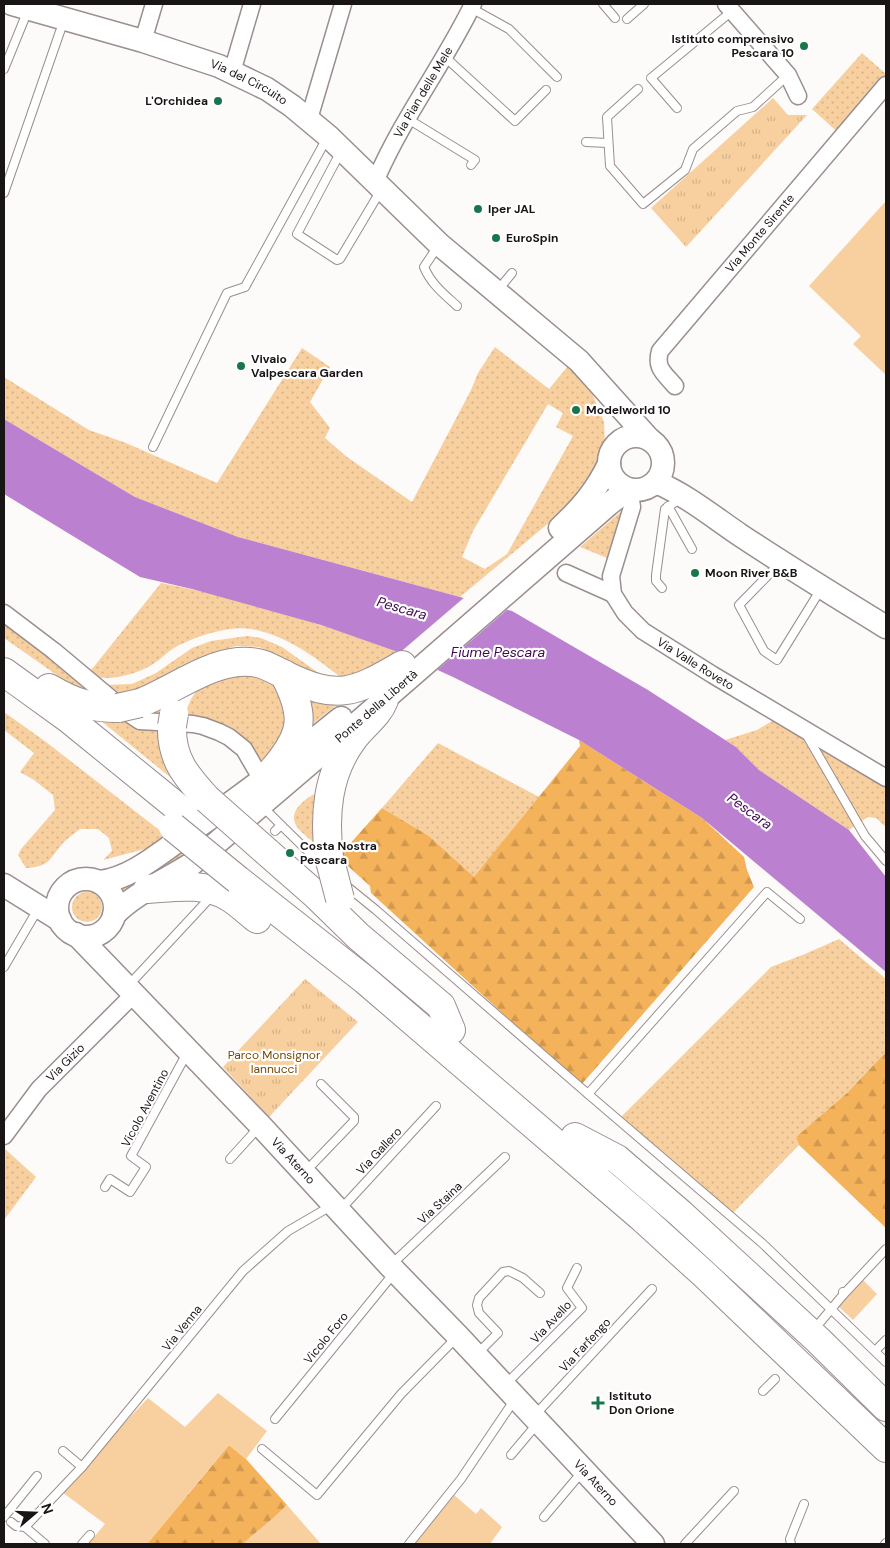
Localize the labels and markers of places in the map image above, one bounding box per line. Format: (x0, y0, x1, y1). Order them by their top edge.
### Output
place label: Istituto comprensivo Pescara 10 (672, 31, 794, 61)
marker: Istituto comprensivo Pescara 10 (798, 40, 810, 52)
place label: L'Orchidea (145, 93, 208, 109)
marker: L'Orchidea (212, 95, 224, 107)
place label: Iper JAL (488, 201, 536, 217)
marker: Iper JAL (472, 203, 484, 215)
place label: EuroSpin (506, 230, 558, 246)
marker: EuroSpin (490, 232, 502, 244)
place label: Vivaio Valpescara Garden (251, 351, 363, 381)
marker: Vivaio Valpescara Garden (235, 360, 247, 372)
place label: Modelworld 10 (586, 402, 671, 418)
marker: Modelworld 10 (570, 404, 582, 416)
place label: Moon River B&B (705, 565, 798, 581)
marker: Moon River B&B (689, 567, 701, 579)
place label: Costa Nostra Pescara (300, 838, 377, 868)
marker: Costa Nostra Pescara (284, 847, 296, 859)
place label: Istituto Don Orione (609, 1388, 675, 1418)
marker: Istituto Don Orione (591, 1396, 605, 1410)

